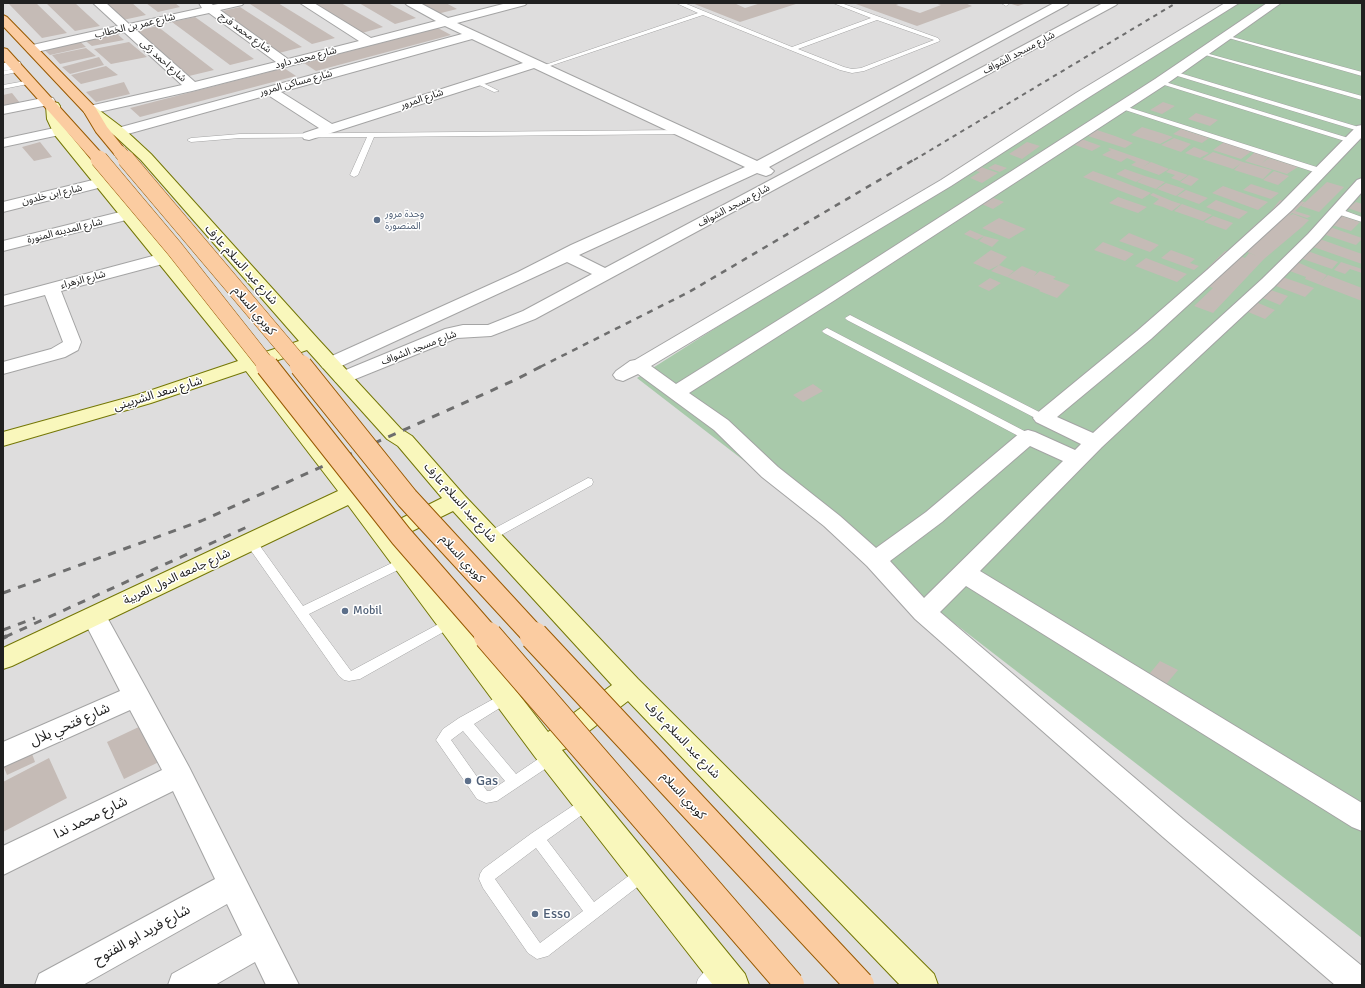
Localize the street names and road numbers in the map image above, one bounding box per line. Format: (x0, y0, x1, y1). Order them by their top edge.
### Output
street label: شارع محمد فرج (217, 10, 273, 56)
street label: شارع عمر بن الخطاب (94, 11, 176, 41)
street label: شارع مسجد الشواف (981, 29, 1057, 77)
street label: شارع احمد زكى (137, 37, 189, 85)
street label: شارع محمد داود (274, 45, 338, 71)
street label: شارع مساكن المرور (258, 68, 334, 98)
street label: شارع المرور (399, 86, 445, 112)
street label: شارع ابن خلدون (21, 182, 83, 208)
street label: شارع مسجد الشواف (696, 182, 772, 230)
street label: شارع المدينه المنورة (26, 216, 104, 246)
street label: شارع عبد السلام عارف (201, 222, 281, 308)
street label: شارع الزهراء (59, 268, 107, 292)
street label: كوبري السلام (229, 284, 279, 338)
street label: شارع مسجد الشواف (380, 328, 458, 368)
street label: شارع سعد الشربينى (112, 374, 204, 414)
street label: شارع عبد السلام عارف (420, 460, 500, 546)
street label: كوبري السلام (437, 532, 487, 586)
street label: شارع جامعه الدول العربية (121, 546, 233, 608)
street label: شارع عبد السلام عارف (641, 698, 723, 782)
street label: شارع فتحي بلال (27, 700, 113, 750)
street label: كوبري السلام (657, 769, 709, 823)
street label: شارع محمد ندا (51, 793, 131, 843)
street label: شارع فريد ابو الفتوح (91, 901, 193, 969)

